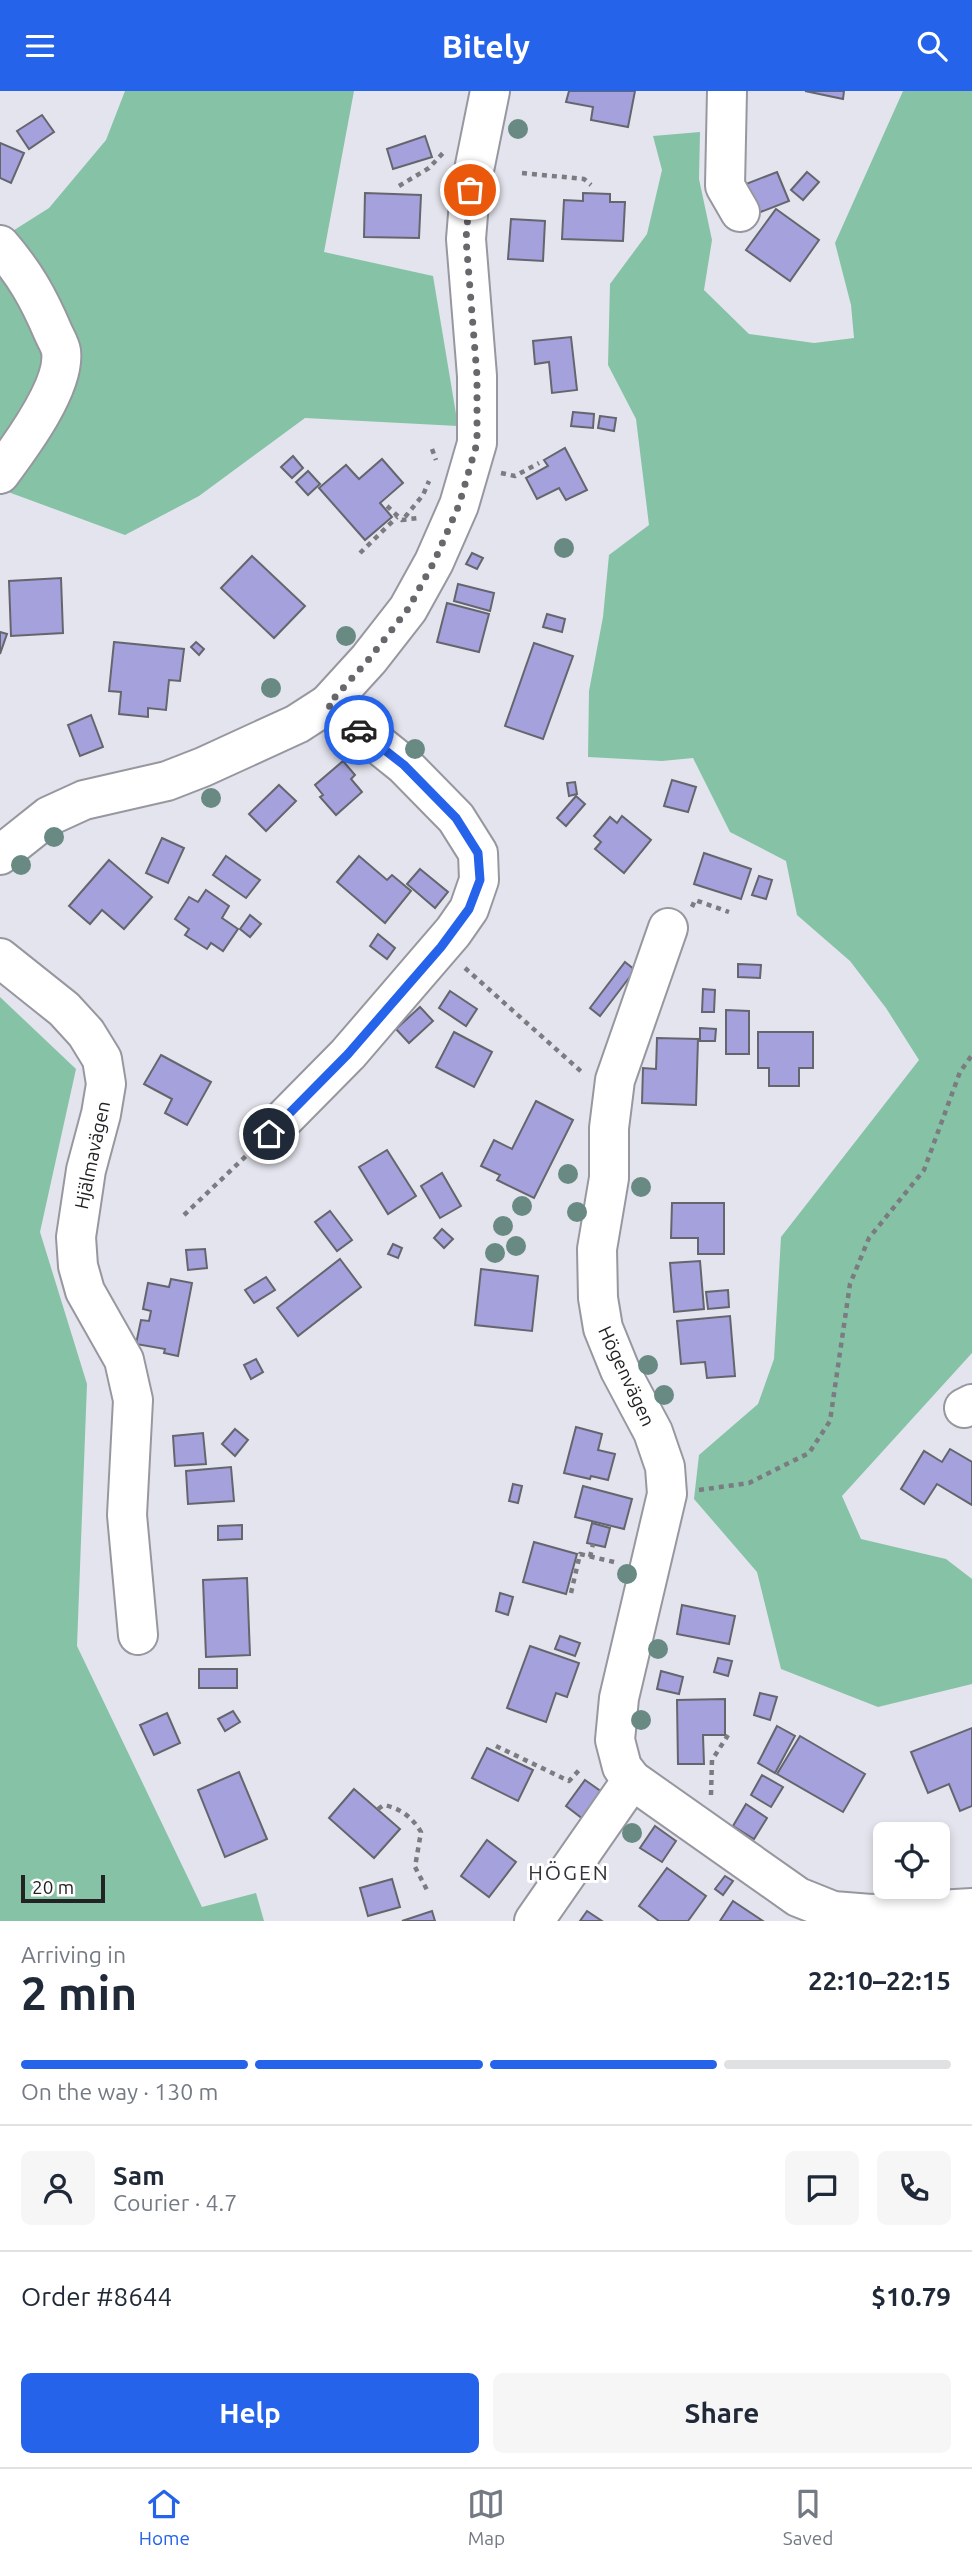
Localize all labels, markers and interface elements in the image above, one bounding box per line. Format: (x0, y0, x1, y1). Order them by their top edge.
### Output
icon: menu (21, 27, 59, 65)
icon: search (913, 27, 951, 65)
text: Bitely (442, 28, 530, 64)
pin (440, 160, 500, 220)
icon: bag (451, 171, 489, 209)
courier (324, 695, 394, 765)
icon: car (340, 711, 378, 749)
street label: Hjälmavägen (70, 1099, 114, 1211)
pin (239, 1104, 299, 1164)
icon: home (250, 1115, 288, 1153)
street label: Högenvägen (594, 1322, 660, 1430)
map controls (873, 1822, 950, 1899)
button: locate (873, 1822, 950, 1899)
district label: HÖGEN (528, 1860, 610, 1884)
scale bar (21, 1872, 105, 1904)
text: 20 m (32, 1876, 74, 1898)
text: Arriving in (21, 1942, 126, 1967)
text: 22:10–22:15 (808, 1966, 951, 1995)
text: 2 min (21, 1967, 137, 2019)
text: On the way · 130 m (21, 2079, 218, 2104)
button: person (21, 2151, 95, 2225)
button: chat (785, 2151, 859, 2225)
button: phone (877, 2151, 951, 2225)
text: Sam (113, 2161, 165, 2190)
text: Courier · 4.7 (113, 2190, 237, 2215)
text: Order #8644 (21, 2282, 172, 2311)
text: $10.79 (871, 2282, 951, 2311)
button: Help (21, 2373, 479, 2453)
button: Share (493, 2373, 951, 2453)
tab: Home (139, 2485, 190, 2549)
tab: Map (467, 2485, 505, 2549)
tab: Saved (783, 2485, 833, 2549)

